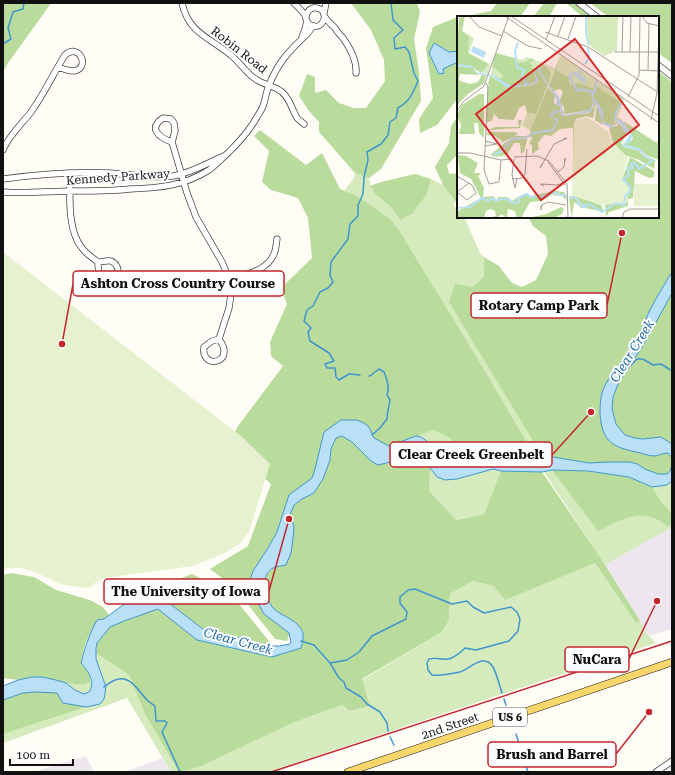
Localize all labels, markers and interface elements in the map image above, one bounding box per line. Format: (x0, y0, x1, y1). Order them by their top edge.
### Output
inset map (457, 16, 659, 218)
street label: Robin Road (208, 24, 270, 76)
street label: Kennedy Parkway (65, 166, 171, 188)
callout: Ashton Cross Country Course (73, 271, 284, 296)
text: Ashton Cross Country Course (81, 276, 276, 291)
callout: Rotary Camp Park (471, 293, 607, 318)
text: Rotary Camp Park (479, 298, 599, 313)
water label: Clear Creek (607, 316, 658, 385)
callout: Clear Creek Greenbelt (390, 442, 552, 467)
text: Clear Creek Greenbelt (398, 447, 545, 462)
callout: The University of Iowa (104, 579, 269, 604)
text: The University of Iowa (111, 584, 261, 599)
water label: Clear Creek (202, 625, 275, 658)
callout: NuCara (565, 647, 629, 672)
text: NuCara (573, 652, 622, 667)
road number: US 6 (493, 708, 527, 726)
street label: 2nd Street (420, 710, 481, 742)
scale bar (10, 741, 73, 767)
callout: Brush and Barrel (488, 742, 616, 767)
text: Brush and Barrel (496, 747, 608, 762)
text: 100 m (16, 748, 50, 762)

